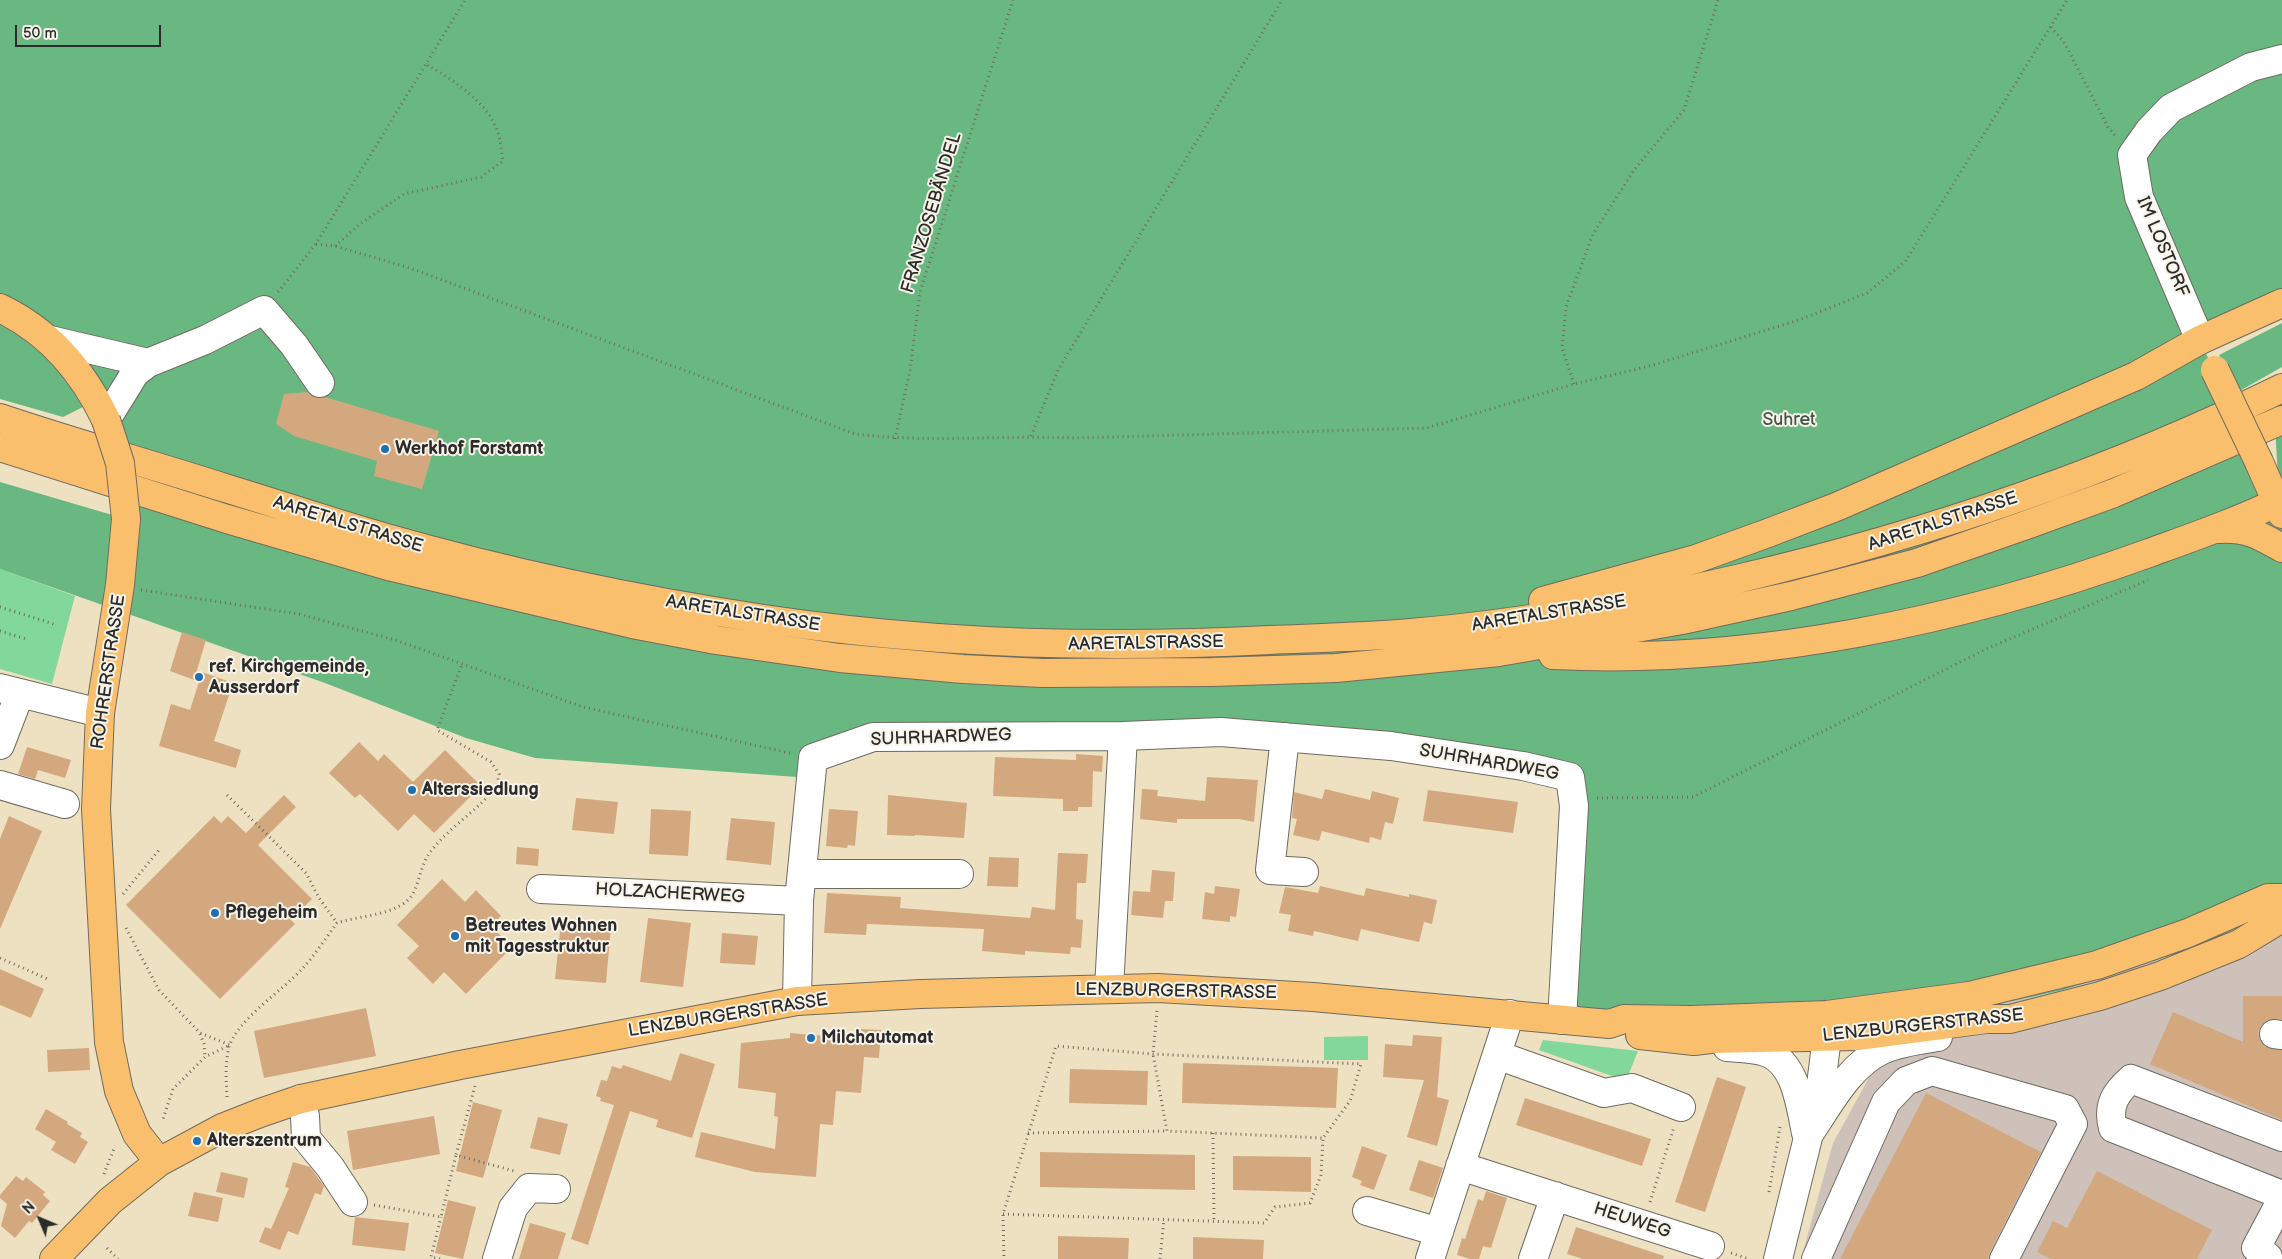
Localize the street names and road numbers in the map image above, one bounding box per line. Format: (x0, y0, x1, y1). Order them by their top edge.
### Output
street label: FRANZOSEBÄNDEL (897, 130, 967, 296)
street label: IM LOSTORF (2131, 194, 2193, 300)
street label: AARETALSTRASSE (1866, 488, 2020, 556)
street label: AARETALSTRASSE (270, 492, 426, 558)
street label: AARETALSTRASSE (664, 591, 822, 637)
street label: AARETALSTRASSE (1470, 591, 1628, 637)
street label: ROHRERSTRASSE (87, 593, 131, 751)
street label: AARETALSTRASSE (1068, 632, 1224, 656)
street label: SUHRHARDWEG (870, 725, 1012, 751)
street label: SUHRHARDWEG (1418, 740, 1560, 786)
street label: HOLZACHERWEG (595, 879, 745, 909)
street label: LENZBURGERSTRASSE (1075, 979, 1277, 1005)
street label: LENZBURGERSTRASSE (627, 990, 829, 1042)
street label: LENZBURGERSTRASSE (1821, 1005, 2025, 1047)
street label: HEUWEG (1591, 1198, 1673, 1244)

